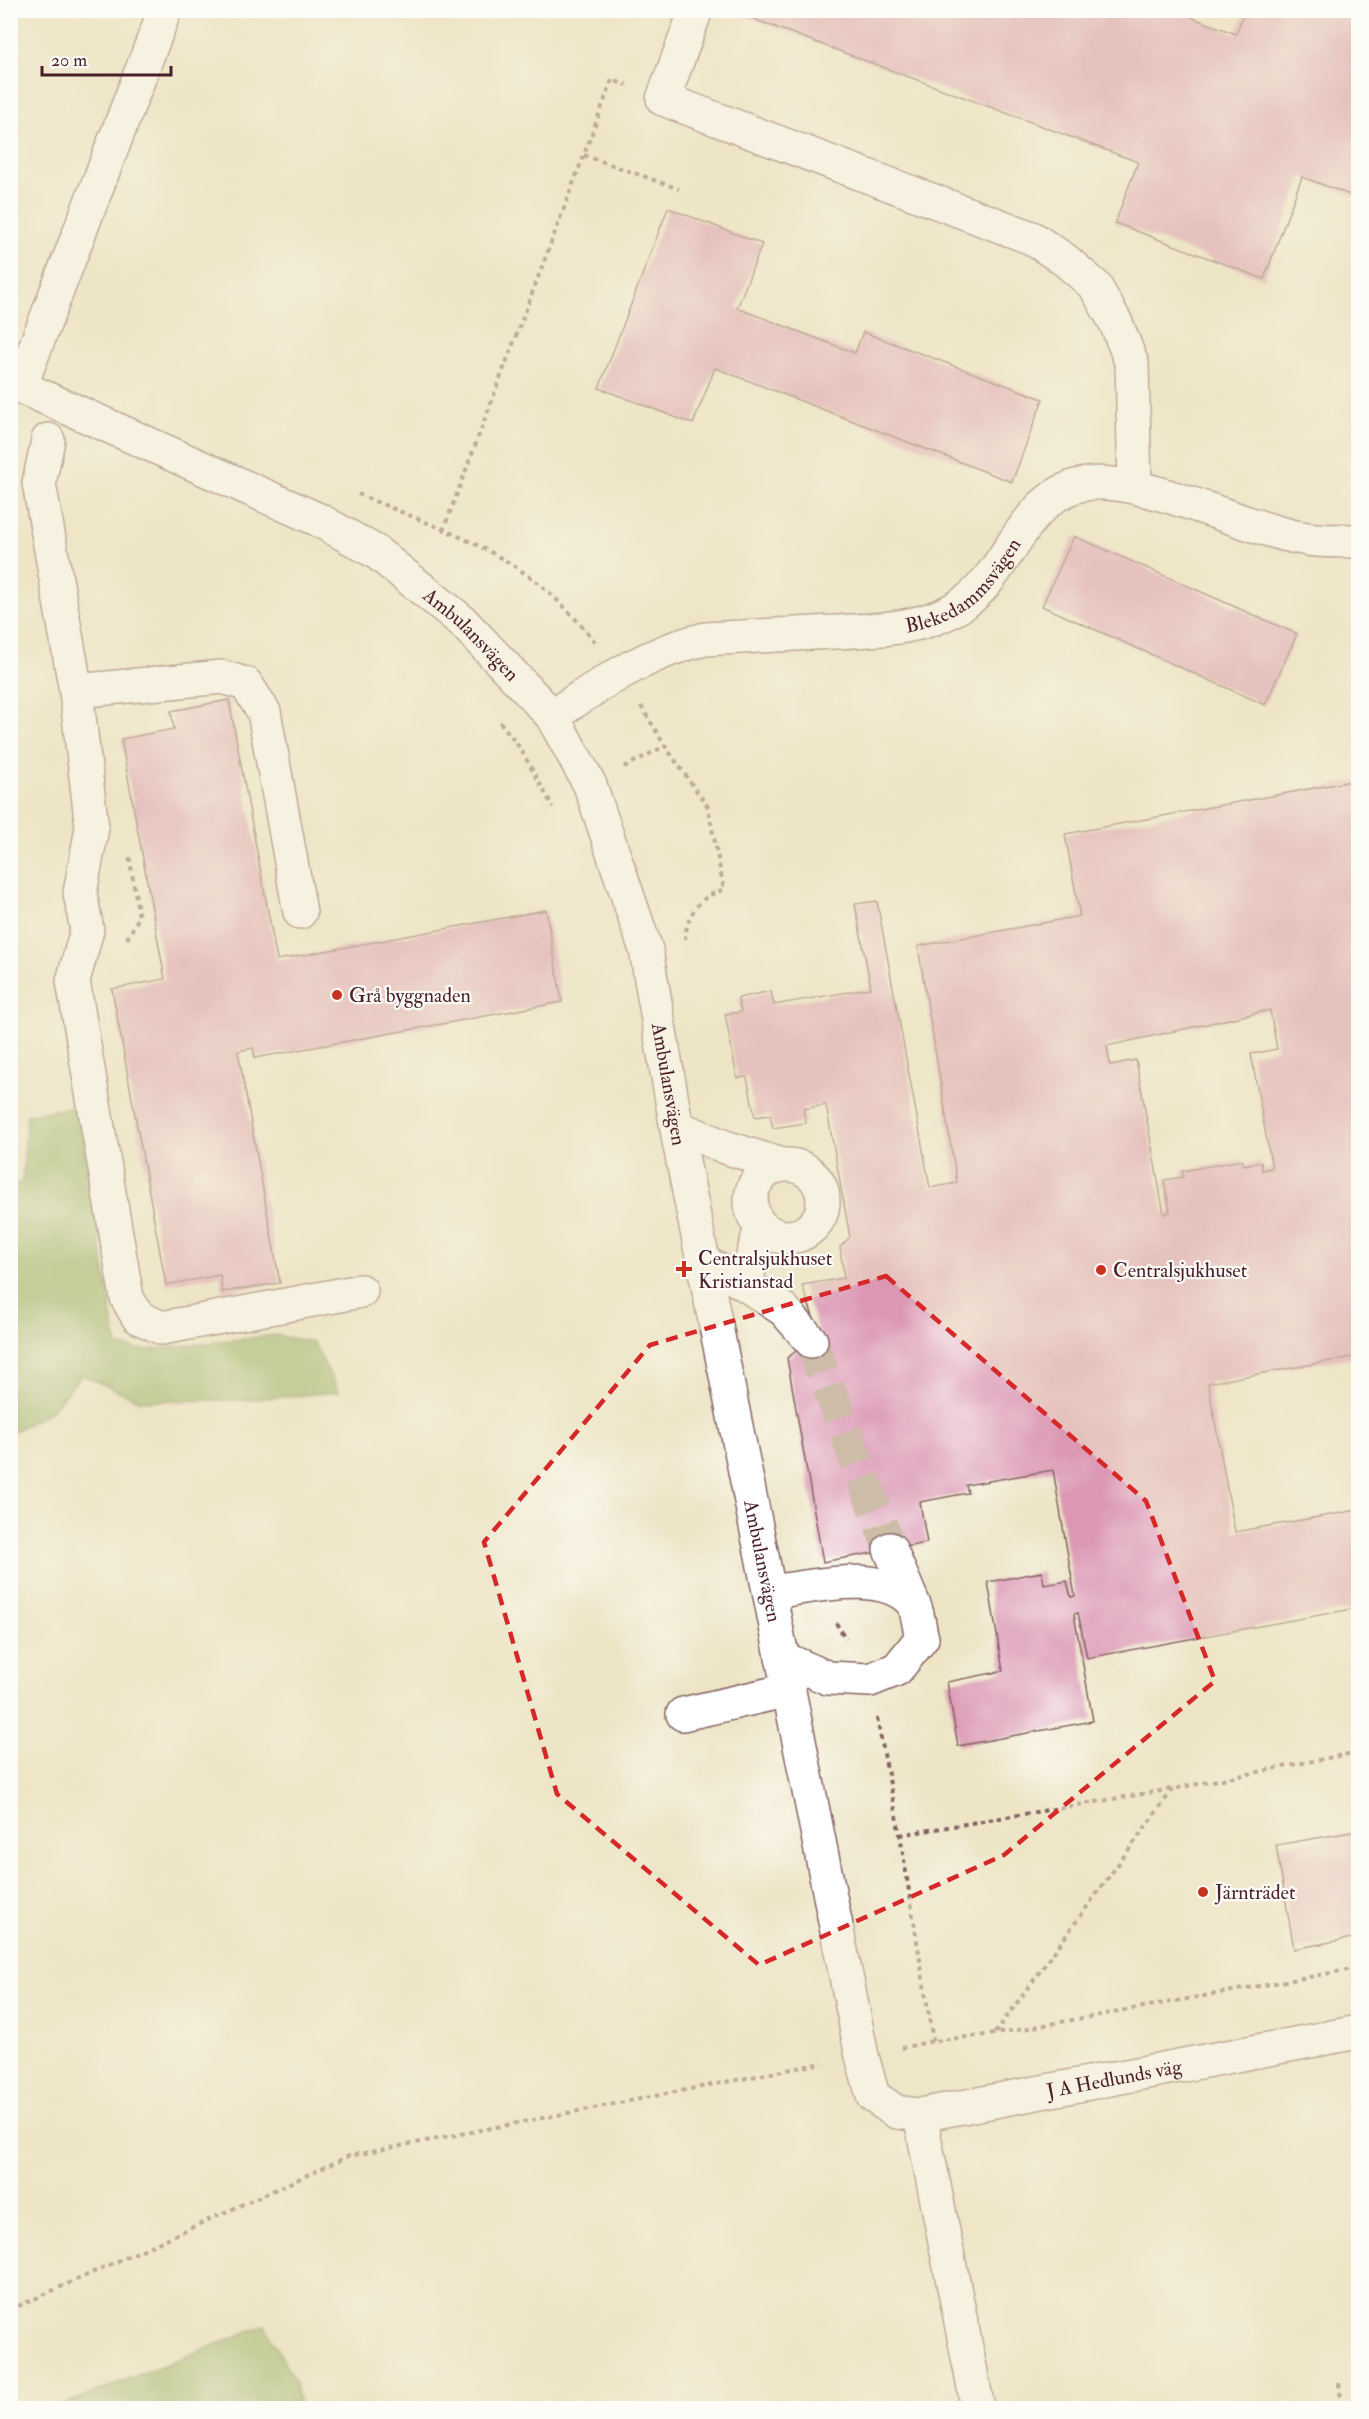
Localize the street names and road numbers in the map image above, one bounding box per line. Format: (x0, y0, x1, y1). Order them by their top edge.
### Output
street label: Blekedammsvägen (903, 533, 1026, 638)
street label: Ambulansvägen (417, 582, 525, 686)
street label: Ambulansvägen (646, 1020, 692, 1147)
street label: Ambulansvägen (738, 1497, 787, 1624)
street label: J A Hedlunds väg (1043, 2053, 1185, 2103)

